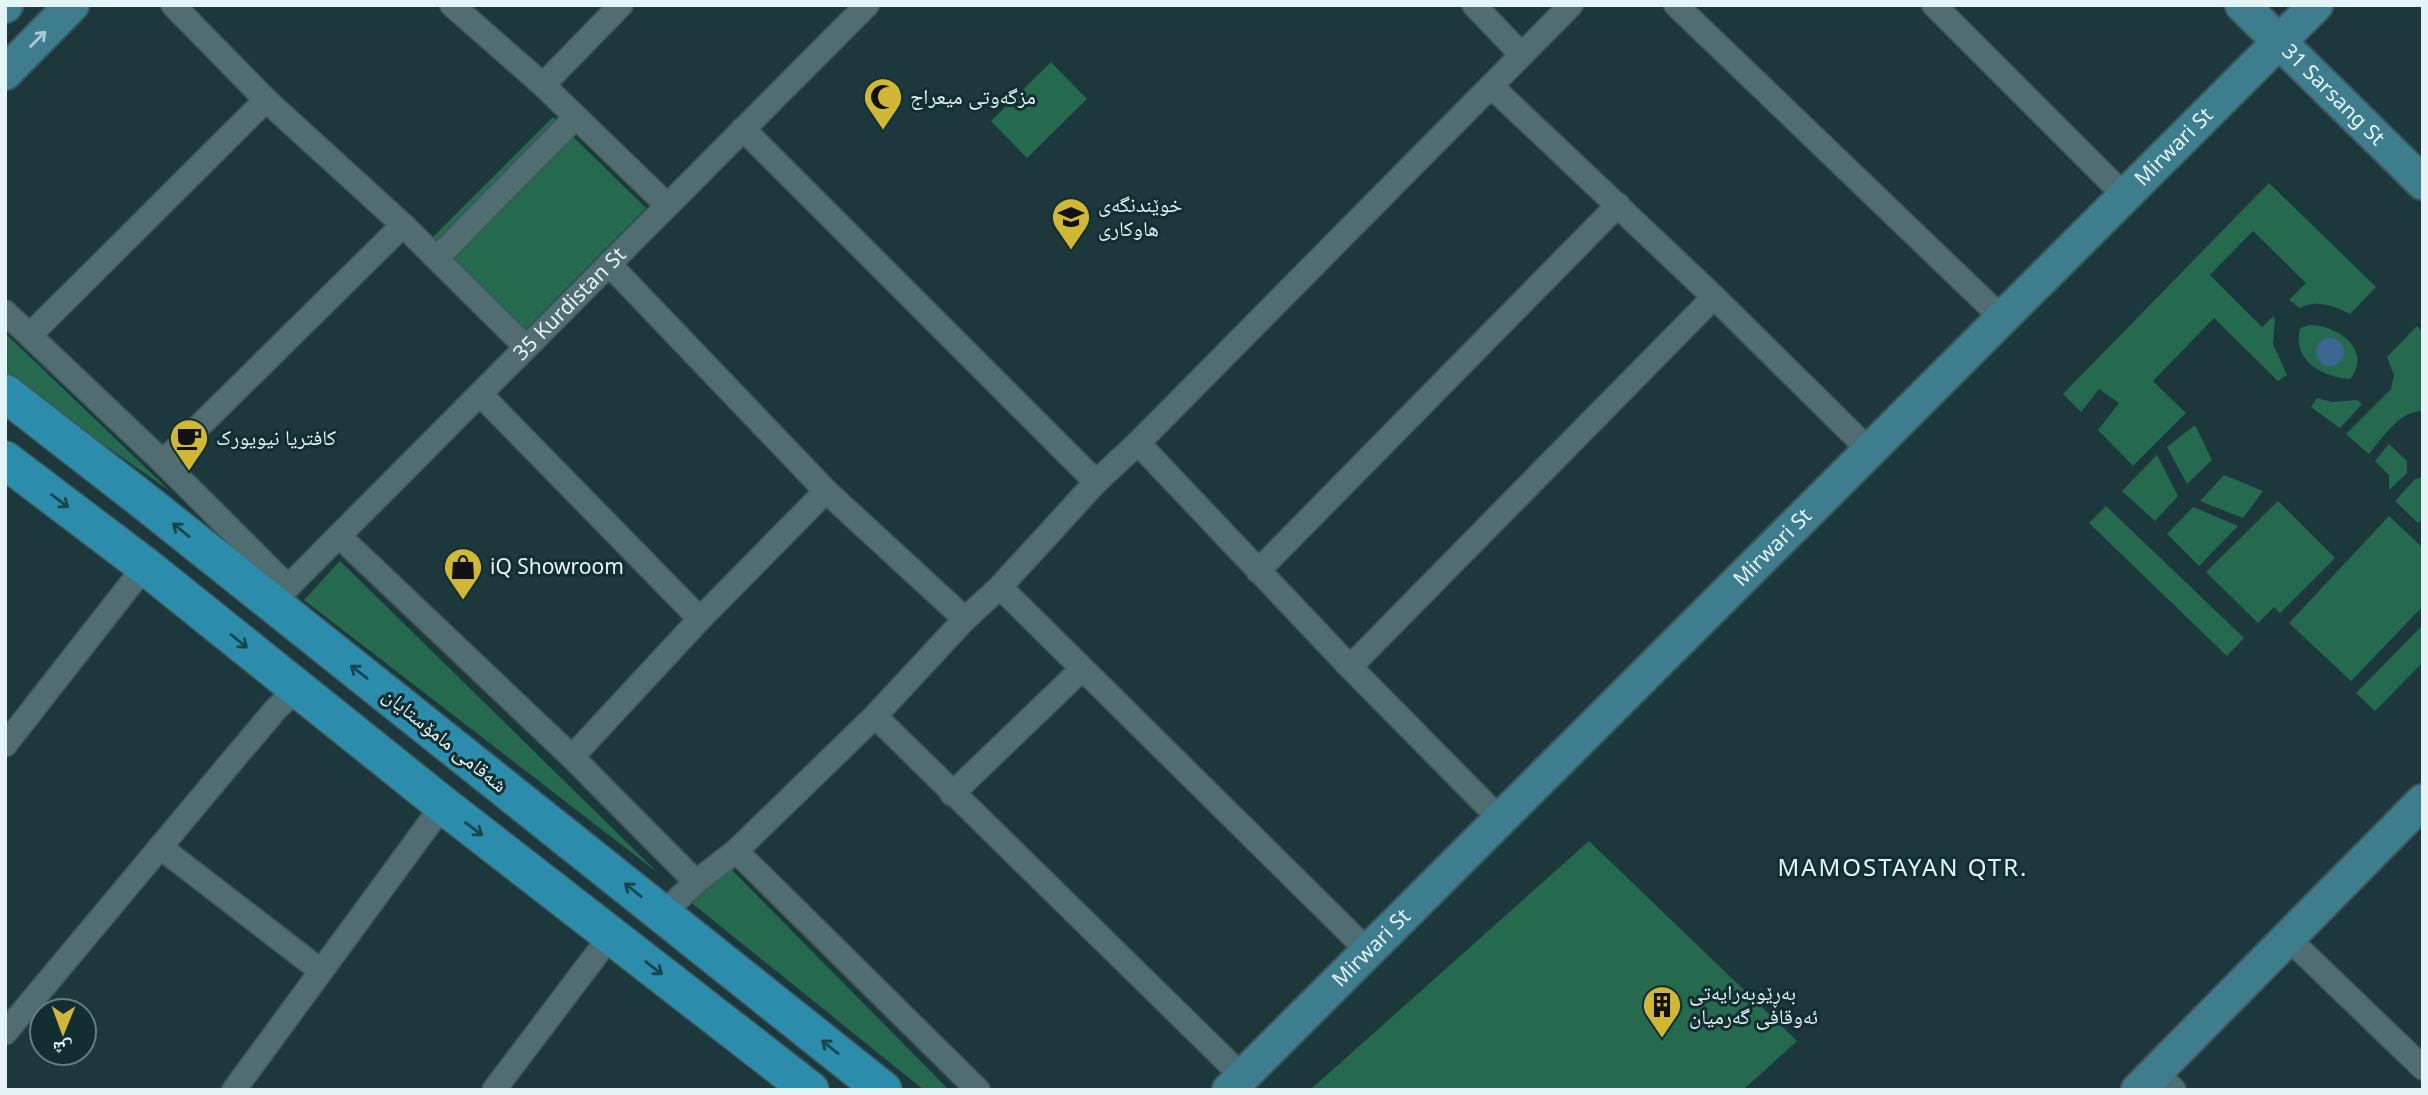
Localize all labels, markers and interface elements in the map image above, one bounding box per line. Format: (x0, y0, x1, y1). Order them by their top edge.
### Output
one-way arrow (30, 30, 47, 47)
street label: 31 Sarsang St (2276, 37, 2392, 151)
mosque icon: مزگەوتی میعراج (862, 76, 904, 131)
place label: مزگەوتی میعراج (910, 82, 1036, 110)
street label: Mirwari St (2128, 101, 2219, 191)
place label: خوێندنگەی هاوکاری (1098, 190, 1182, 242)
school or university icon: خوێندنگەی هاوکاری (1050, 196, 1092, 251)
street label: 35 Kurdistan St (506, 240, 632, 366)
cafe icon: کافتریا نیویورک (168, 417, 210, 472)
place label: کافتریا نیویورک (216, 423, 337, 451)
one-way arrow (50, 493, 69, 508)
street label: Mirwari St (1727, 501, 1817, 592)
one-way arrow (172, 523, 191, 538)
shop icon: iQ Showroom (442, 546, 484, 601)
place label: iQ Showroom (490, 552, 624, 580)
one-way arrow (230, 633, 248, 648)
one-way arrow (350, 665, 369, 680)
street label: شەقامی مامۆستایان (377, 680, 514, 798)
one-way arrow (464, 822, 483, 836)
district label: MAMOSTAYAN QTR. (1777, 850, 2029, 883)
one-way arrow (624, 883, 642, 898)
street label: Mirwari St (1325, 902, 1416, 993)
one-way arrow (645, 960, 663, 975)
place label: بەڕێوبەرایەتی ئەوقافی گەرمیان (1689, 978, 1818, 1030)
building icon: بەڕێوبەرایەتی ئەوقافی گەرمیان (1641, 984, 1683, 1039)
north arrow (28, 997, 98, 1067)
text: ش (52, 1036, 73, 1062)
one-way arrow (821, 1040, 839, 1055)

